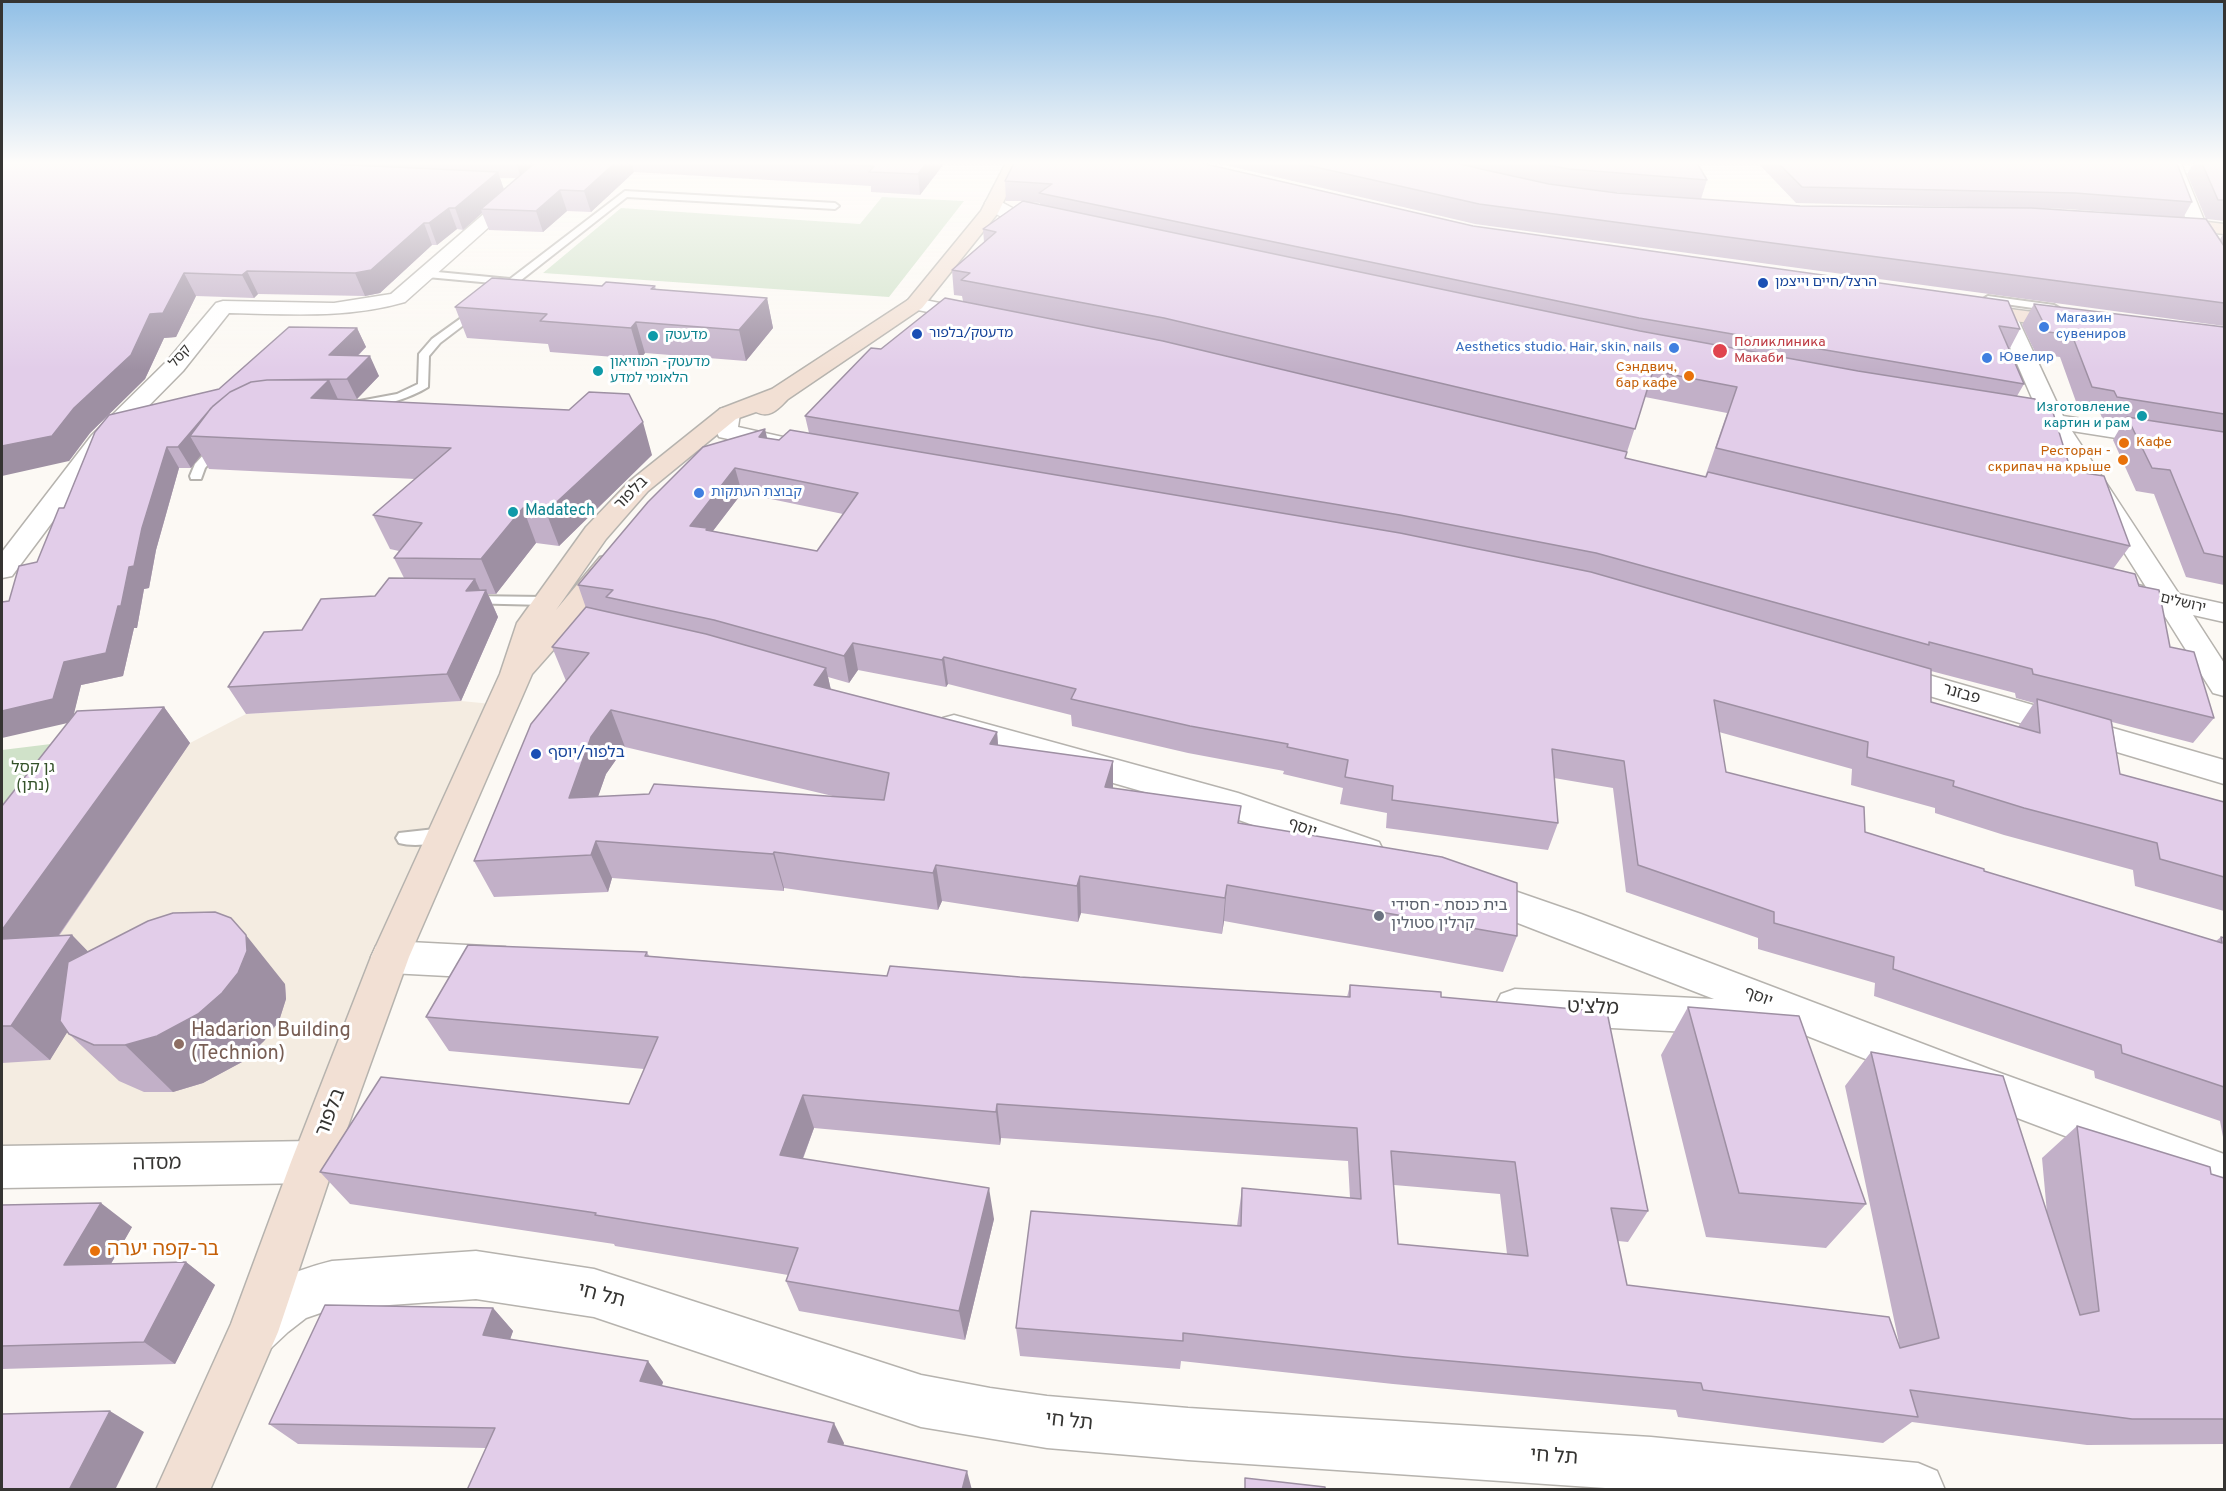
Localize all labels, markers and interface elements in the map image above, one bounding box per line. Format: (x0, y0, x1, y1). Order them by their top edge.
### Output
place label: הרצל/חיים וייצמן (1775, 275, 1877, 291)
marker: הרצל/חיים וייצמן (1756, 276, 1770, 290)
place label: Магазин сувениров (2056, 311, 2126, 344)
marker: Магазин сувениров (2037, 320, 2051, 334)
place label: מדעטק/בלפור (929, 326, 1013, 342)
marker: מדעטק/בלפור (910, 327, 924, 341)
place label: מדעטק (665, 328, 707, 344)
marker: מדעטק (646, 329, 660, 343)
place label: Поликлиника Макаби (1734, 335, 1826, 368)
place label: Aesthetics studio. Hair, skin, nails (1455, 340, 1662, 356)
marker: Aesthetics studio. Hair, skin, nails (1667, 341, 1681, 355)
street label: קסל (167, 342, 195, 372)
marker: Поликлиника Макаби (1711, 342, 1729, 360)
place label: Ювелир (1999, 350, 2054, 366)
marker: Ювелир (1980, 351, 1994, 365)
place label: מדעטק- המוזיאון הלאומי למדע (610, 355, 710, 388)
place label: Сэндвич, бар кафе (1616, 360, 1677, 392)
marker: מדעטק- המוזיאון הלאומי למדע (591, 364, 605, 378)
marker: Сэндвич, бар кафе (1682, 369, 1696, 383)
place label: Изготовление картин и рам (2036, 400, 2130, 432)
marker: Изготовление картин и рам (2135, 409, 2149, 423)
place label: Кафе (2136, 435, 2172, 451)
marker: Кафе (2117, 436, 2131, 450)
place label: Ресторан - скрипач на крыше (1988, 444, 2111, 476)
marker: Ресторан - скрипач на крыше (2116, 453, 2130, 467)
street label: בלפור (611, 473, 653, 515)
place label: קבוצת העתקות (711, 485, 802, 501)
marker: קבוצת העתקות (692, 486, 706, 500)
place label: Madatech (525, 502, 595, 522)
marker: Madatech (506, 505, 520, 519)
street label: ירושלים (2159, 591, 2207, 617)
street label: פבזנר (1940, 680, 1982, 710)
place label: בלפור/יוסף (548, 744, 625, 764)
marker: בלפור/יוסף (529, 747, 543, 761)
park label: גן קסל (נתן) (11, 759, 55, 797)
street label: יוסף (1285, 815, 1319, 843)
place label: בית כנסת - חסידי קרלין סטולין (1391, 897, 1508, 935)
marker: בית כנסת - חסידי קרלין סטולין (1372, 909, 1386, 923)
street label: יוסף (1741, 984, 1775, 1012)
street label: מלצ'ט (1567, 996, 1619, 1022)
place label: Hadarion Building (Technion) (191, 1020, 351, 1067)
marker: Hadarion Building (Technion) (172, 1037, 186, 1051)
street label: בלפור (312, 1085, 352, 1141)
street label: מסדה (132, 1153, 182, 1177)
place label: בר-קפה יערה (107, 1239, 219, 1263)
marker: בר-קפה יערה (88, 1244, 102, 1258)
street label: תל חי (575, 1280, 627, 1314)
street label: תל חי (1044, 1409, 1094, 1437)
street label: תל חי (1529, 1444, 1579, 1472)

